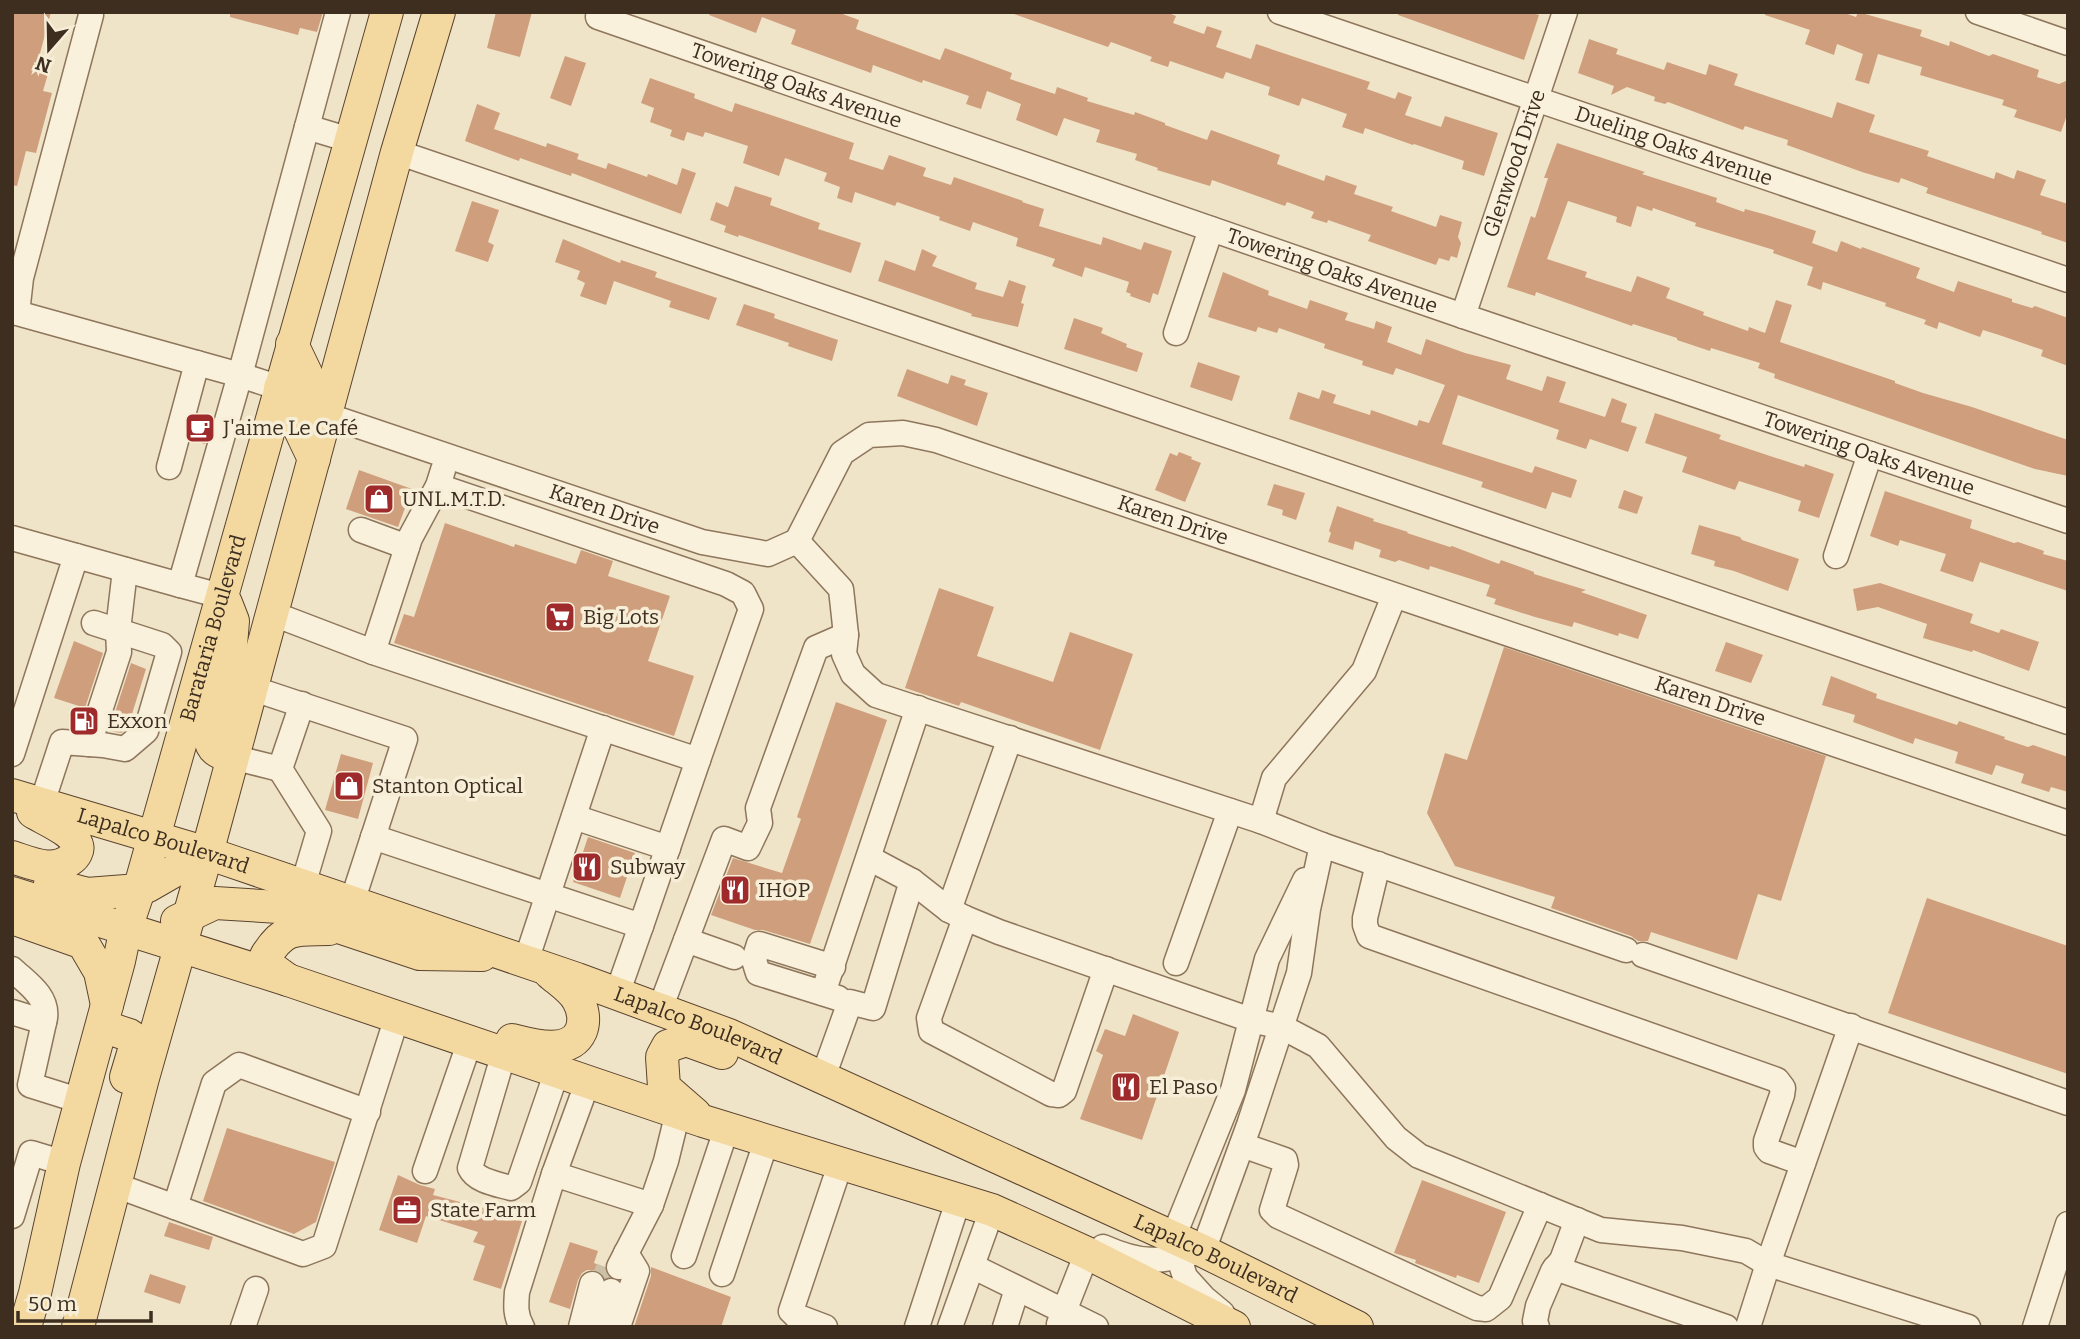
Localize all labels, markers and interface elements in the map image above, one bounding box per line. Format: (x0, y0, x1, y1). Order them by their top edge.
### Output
north arrow (14, 14, 84, 84)
street label: Towering Oaks Avenue (687, 37, 905, 134)
text: N (32, 51, 54, 78)
street label: Glenwood Drive (1477, 86, 1551, 241)
street label: Dueling Oaks Avenue (1572, 100, 1776, 192)
street label: Towering Oaks Avenue (1223, 222, 1441, 319)
street label: Towering Oaks Avenue (1760, 406, 1978, 501)
cafe icon: J'aime Le Café (183, 411, 217, 445)
place label: J'aime Le Café (222, 415, 358, 441)
street label: Karen Drive (546, 478, 663, 540)
shop icon: UNL.M.T.D. (362, 482, 396, 516)
place label: UNL.M.T.D. (402, 486, 506, 512)
street label: Karen Drive (1114, 489, 1232, 551)
street label: Barataria Boulevard (174, 532, 252, 725)
supermarket icon: Big Lots (543, 600, 577, 634)
place label: Big Lots (583, 604, 659, 630)
street label: Karen Drive (1652, 670, 1769, 732)
fuel station icon: Exxon (67, 704, 101, 738)
place label: Exxon (107, 708, 167, 734)
shop icon: Stanton Optical (332, 769, 366, 803)
place label: Stanton Optical (372, 773, 523, 799)
street label: Lapalco Boulevard (74, 802, 253, 879)
restaurant icon: Subway (570, 850, 604, 884)
place label: Subway (610, 854, 686, 880)
restaurant icon: IHOP (718, 873, 752, 907)
place label: IHOP (758, 877, 810, 903)
street label: Lapalco Boulevard (610, 981, 786, 1070)
restaurant icon: El Paso (1109, 1070, 1143, 1104)
place label: El Paso (1149, 1074, 1218, 1100)
office icon: State Farm (390, 1193, 424, 1227)
place label: State Farm (430, 1197, 536, 1223)
street label: Lapalco Boulevard (1130, 1208, 1302, 1309)
scale bar (18, 1280, 150, 1324)
text: 50 m (28, 1291, 77, 1317)

